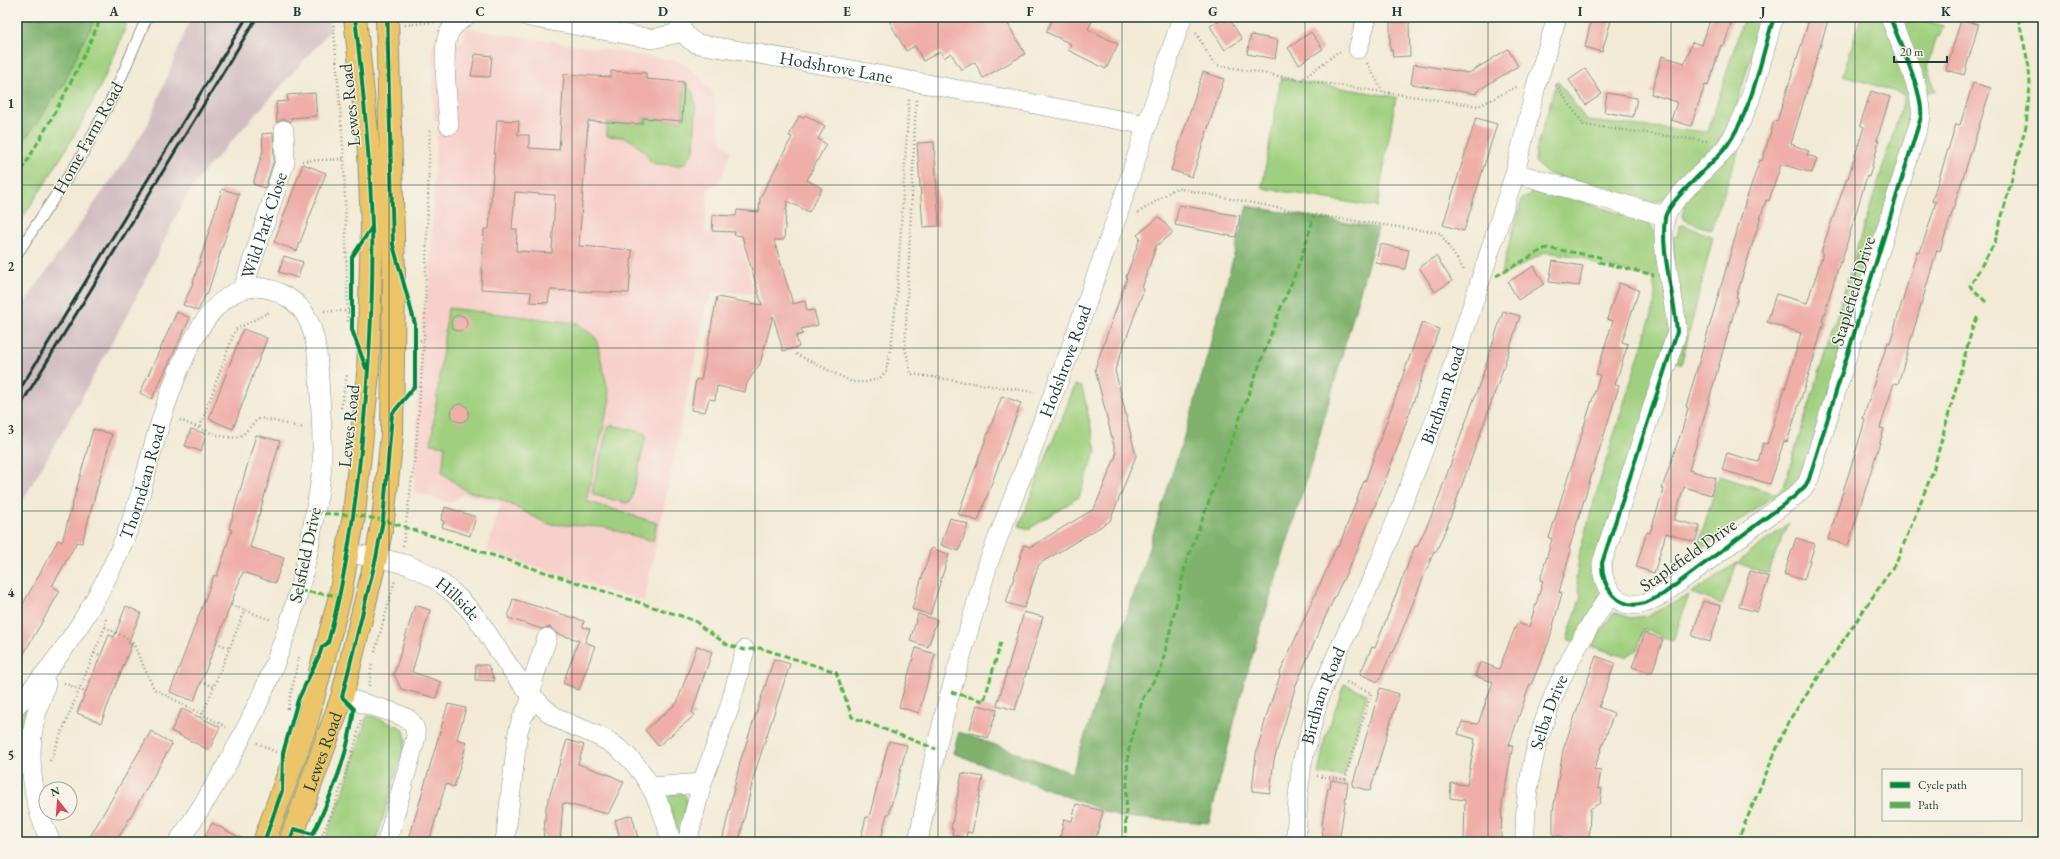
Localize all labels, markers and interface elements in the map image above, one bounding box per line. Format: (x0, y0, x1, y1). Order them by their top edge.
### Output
text: A (108, 3, 119, 20)
text: B (293, 3, 301, 20)
text: C (475, 3, 485, 20)
text: D (658, 3, 668, 20)
text: E (843, 3, 851, 20)
text: F (1026, 3, 1034, 20)
text: G (1208, 3, 1218, 20)
text: H (1392, 3, 1403, 20)
text: I (1578, 3, 1583, 20)
text: J (1759, 3, 1766, 20)
text: K (1941, 3, 1952, 20)
scale bar (1894, 38, 1947, 64)
text: 20 m (1900, 44, 1924, 60)
street label: Hodshrove Lane (778, 46, 895, 88)
street label: Lewes Road (334, 61, 365, 148)
street label: Home Farm Road (47, 77, 128, 198)
text: 1 (8, 95, 15, 112)
street label: Wild Park Close (235, 169, 292, 281)
street label: Staplefield Drive (1825, 233, 1880, 348)
text: 2 (8, 258, 15, 275)
street label: Hodshrove Road (1033, 301, 1096, 420)
street label: Birdham Road (1415, 342, 1470, 447)
street label: Lewes Road (333, 382, 364, 469)
street label: Thorndean Road (113, 420, 171, 543)
text: 3 (8, 421, 15, 438)
street label: Selsfield Drive (283, 505, 326, 605)
street label: Staplefield Drive (1635, 513, 1741, 597)
street label: Hillside (431, 571, 486, 625)
text: 4 (8, 584, 15, 601)
street label: Birdham Road (1295, 642, 1350, 747)
street label: Selba Drive (1524, 671, 1573, 752)
street label: Lewes Road (297, 707, 347, 795)
text: 5 (8, 747, 14, 764)
legend (1882, 769, 2022, 821)
text: Cycle path (1918, 777, 1967, 793)
north arrow (38, 781, 78, 821)
text: N (49, 783, 61, 799)
text: Path (1918, 797, 1939, 813)

